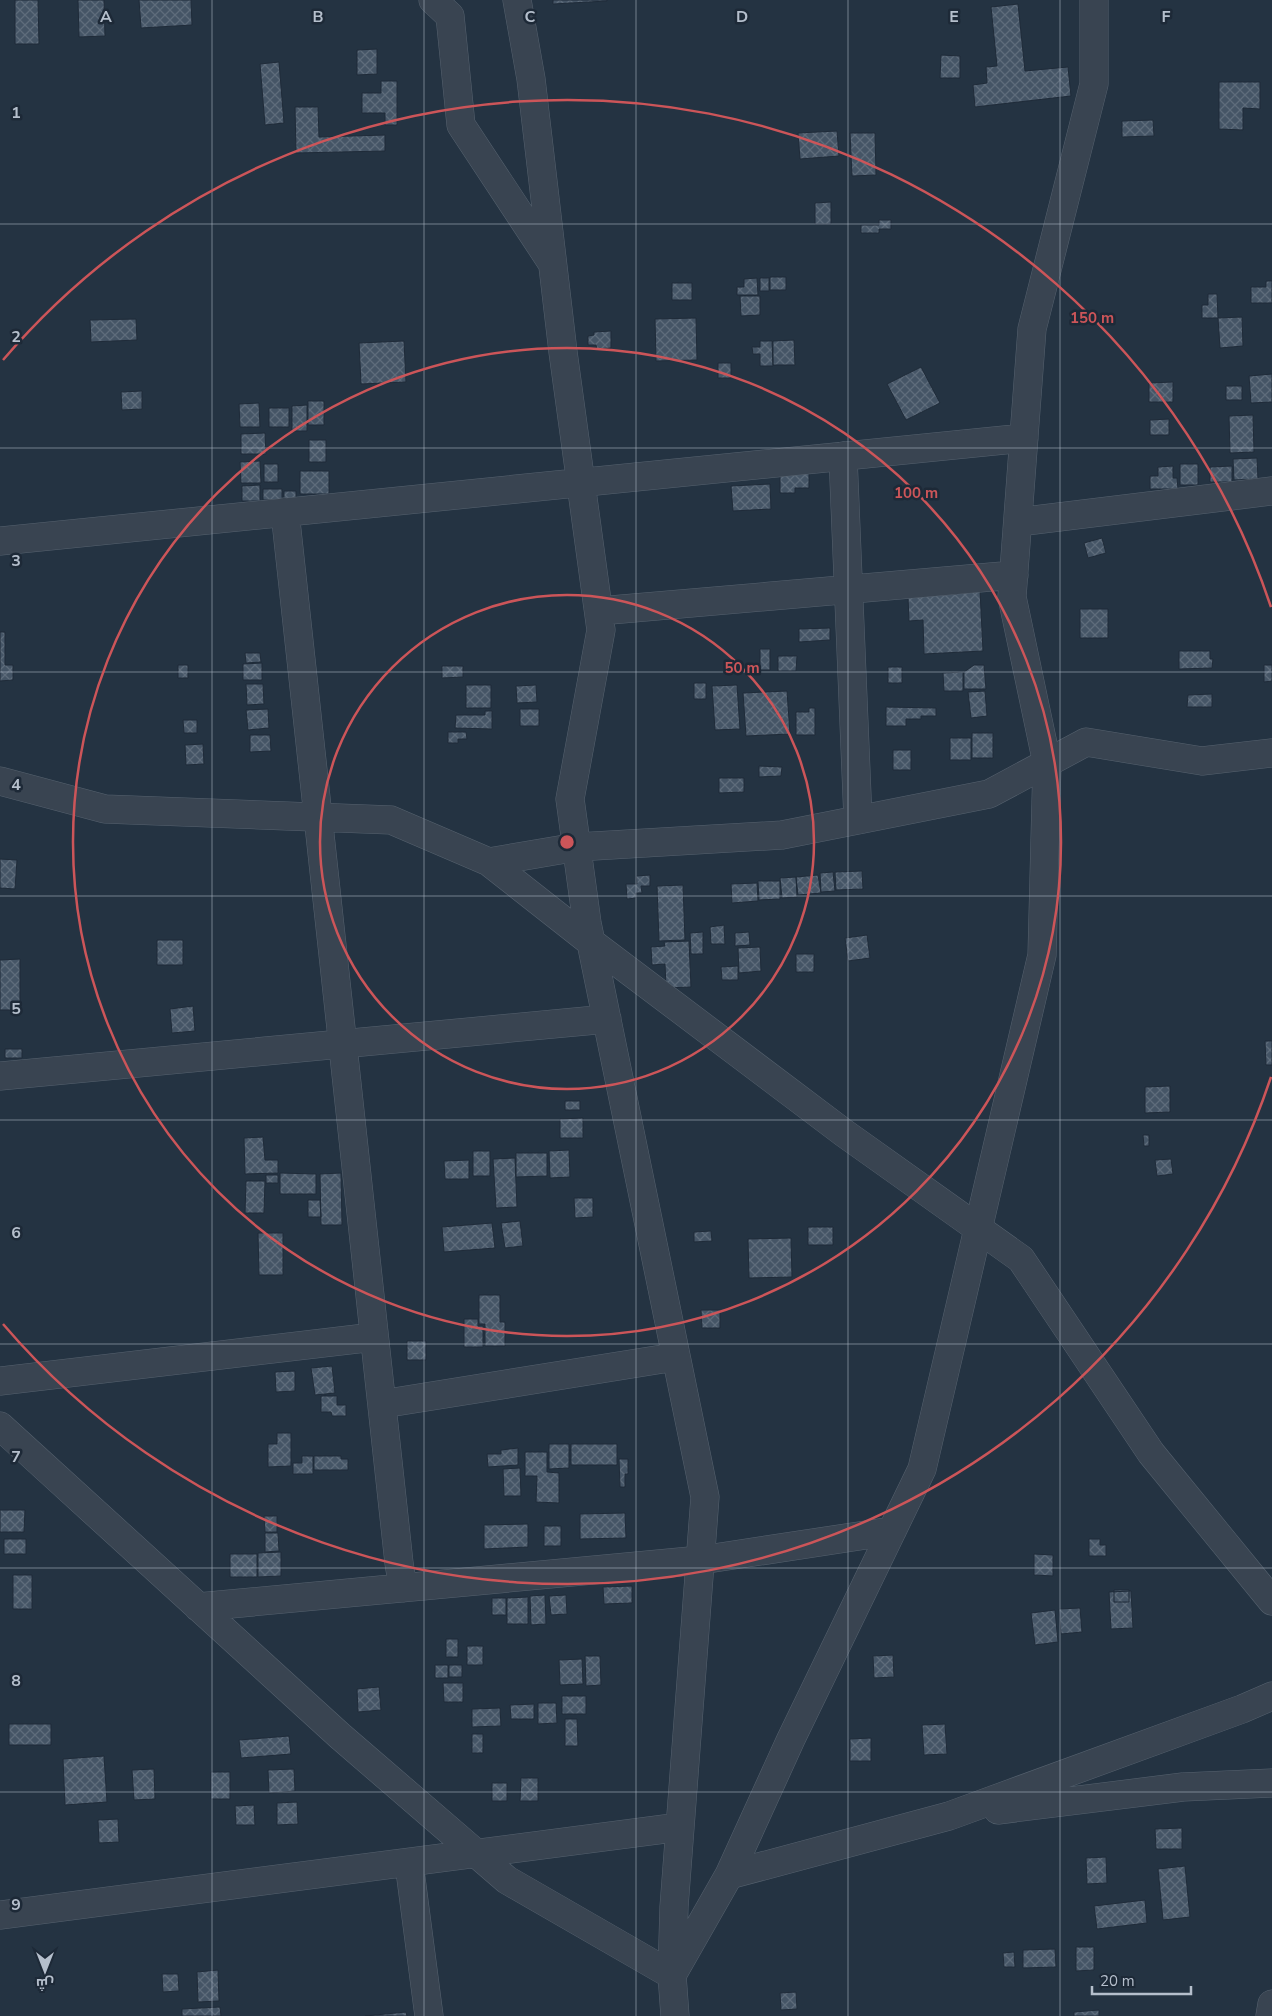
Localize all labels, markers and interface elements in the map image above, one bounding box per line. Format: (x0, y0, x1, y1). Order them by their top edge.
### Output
text: A (100, 6, 112, 28)
text: B (312, 6, 324, 28)
text: C (525, 6, 536, 28)
text: D (736, 6, 748, 28)
text: E (949, 6, 959, 28)
text: F (1162, 6, 1171, 28)
text: 1 (11, 102, 21, 124)
text: 150 m (1070, 308, 1114, 328)
text: 2 (11, 326, 21, 348)
text: 100 m (894, 483, 938, 503)
text: 3 (11, 550, 21, 572)
text: 50 m (724, 658, 760, 678)
text: 4 (11, 774, 21, 796)
centre of rings (558, 833, 576, 851)
text: 5 (11, 998, 21, 1020)
text: 6 (11, 1222, 21, 1244)
text: 7 (11, 1446, 21, 1468)
text: 8 (11, 1670, 21, 1692)
text: 9 (11, 1894, 21, 1916)
north arrow (20, 1946, 70, 1996)
scale bar (1092, 1964, 1191, 1996)
text: 20 m (1100, 1971, 1135, 1991)
text: ش (36, 1974, 54, 1993)

